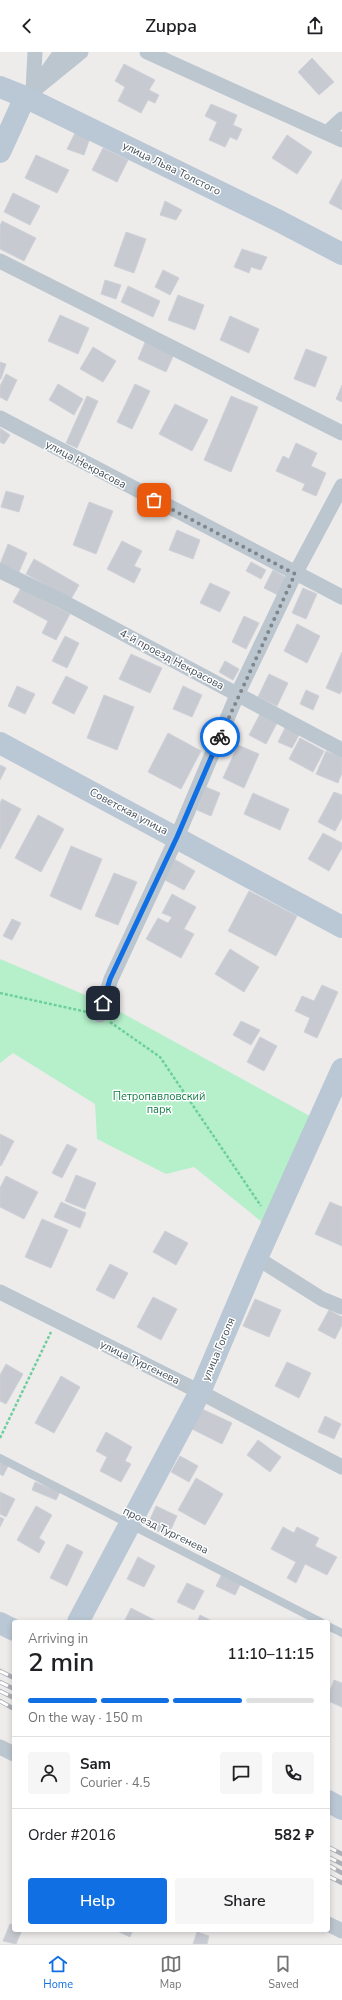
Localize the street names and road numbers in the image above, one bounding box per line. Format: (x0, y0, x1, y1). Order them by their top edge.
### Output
street label: улица Льва Толстого (120, 138, 224, 199)
street label: улица Некрасова (43, 437, 129, 492)
street label: 4-й проезд Некрасова (117, 625, 227, 693)
street label: Советская улица (87, 784, 171, 838)
street label: улица Гоголя (198, 1315, 239, 1383)
street label: улица Тургенева (98, 1337, 182, 1388)
street label: проезд Тургенева (121, 1503, 211, 1558)

